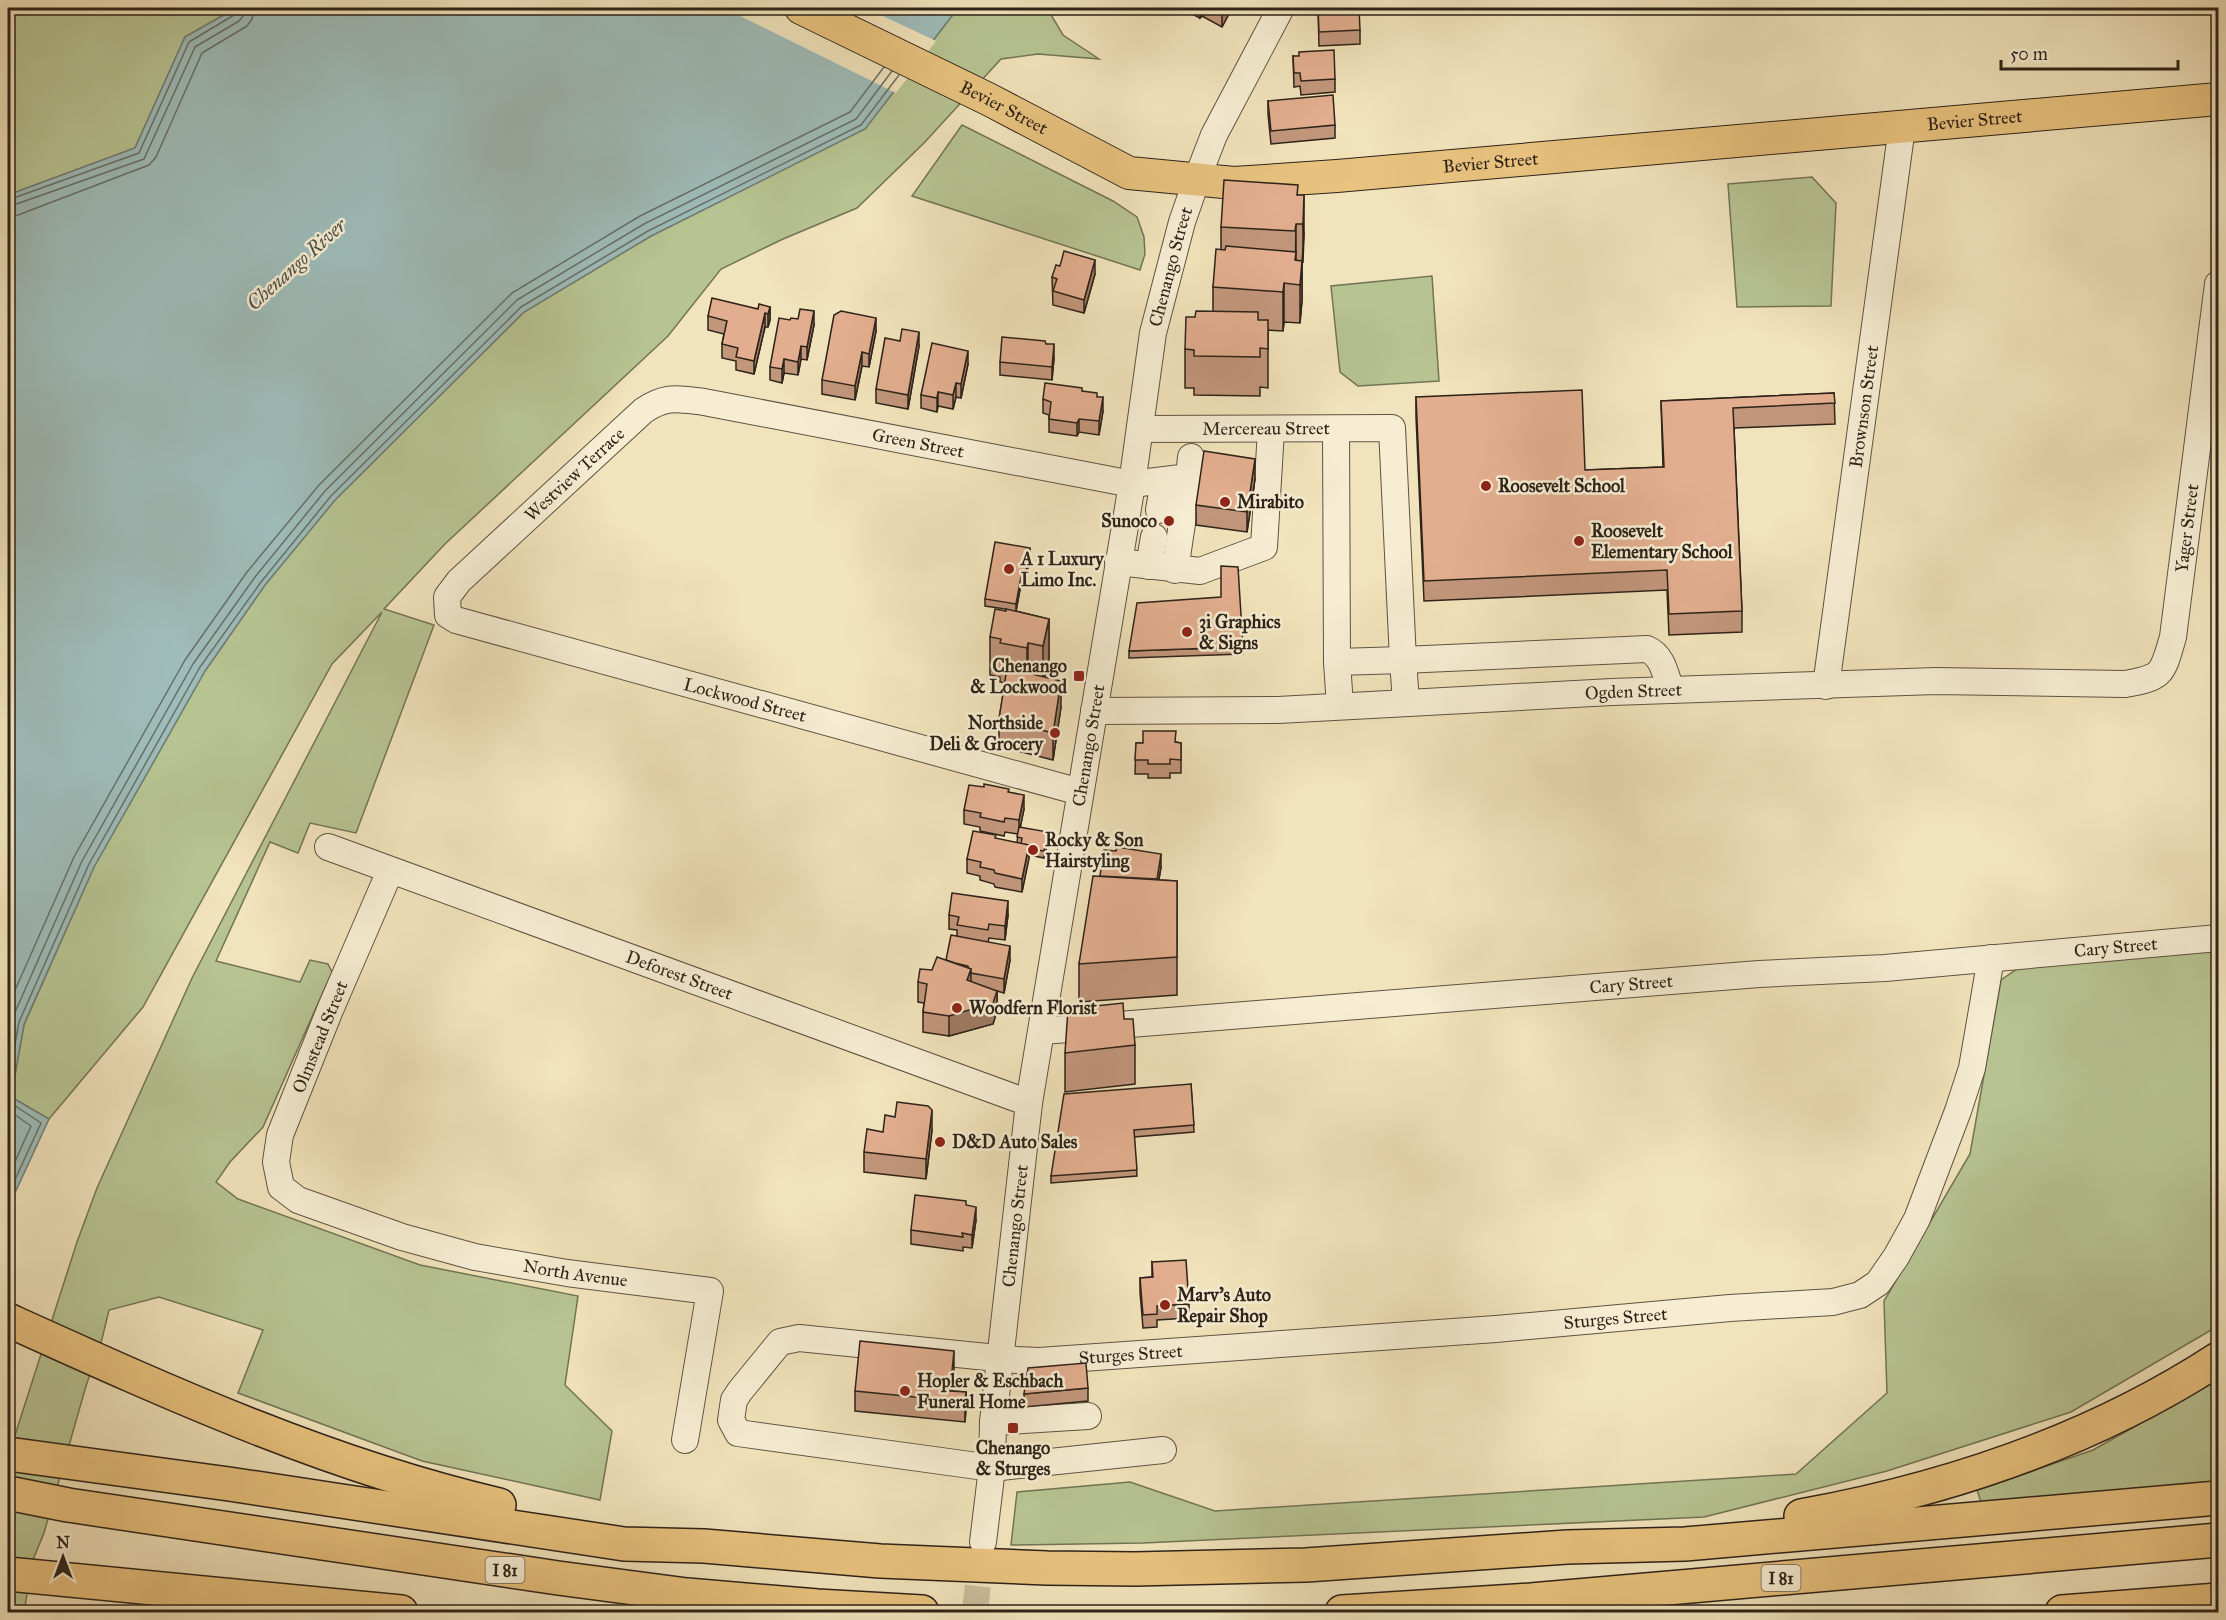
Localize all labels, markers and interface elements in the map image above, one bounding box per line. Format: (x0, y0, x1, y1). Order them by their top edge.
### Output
scale bar (2001, 33, 2178, 71)
text: 50 m (2010, 43, 2048, 65)
street label: Bevier Street (956, 76, 1052, 140)
street label: Bevier Street (1926, 105, 2024, 135)
street label: Bevier Street (1442, 147, 1540, 178)
street label: Chenango Street (1144, 203, 1198, 329)
water label: Chenango River (241, 212, 352, 315)
street label: Brownson Street (1845, 343, 1883, 469)
street label: Mercereau Street (1202, 417, 1330, 440)
street label: Westview Terrace (520, 423, 629, 526)
street label: Green Street (870, 423, 967, 463)
place label: Roosevelt School (1498, 475, 1626, 497)
marker: Roosevelt School (1479, 479, 1493, 493)
street label: Yager Street (2170, 482, 2203, 574)
place label: Mirabito (1237, 491, 1304, 513)
marker: Mirabito (1218, 495, 1232, 509)
place label: Sunoco (1101, 510, 1157, 532)
marker: Sunoco (1162, 514, 1176, 528)
place label: Roosevelt Elementary School (1591, 520, 1734, 564)
marker: Roosevelt Elementary School (1572, 534, 1586, 548)
place label: A 1 Luxury Limo Inc. (1020, 548, 1105, 591)
marker: A 1 Luxury Limo Inc. (1002, 562, 1016, 576)
place label: 3i Graphics & Signs (1199, 611, 1281, 655)
marker: 3i Graphics & Signs (1180, 625, 1194, 639)
place label: Chenango & Lockwood (970, 655, 1068, 698)
marker: Chenango & Lockwood (1072, 669, 1086, 683)
street label: Lockwood Street (681, 673, 809, 727)
street label: Ogden Street (1584, 679, 1683, 705)
street label: Chenango Street (1068, 682, 1110, 808)
place label: Northside Deli & Grocery (929, 712, 1045, 756)
marker: Northside Deli & Grocery (1048, 726, 1062, 740)
place label: Rocky & Son Hairstyling (1045, 829, 1144, 873)
marker: Rocky & Son Hairstyling (1026, 843, 1040, 857)
street label: Cary Street (2073, 932, 2159, 962)
street label: Deforest Street (623, 946, 737, 1005)
street label: Cary Street (1589, 970, 1674, 998)
street label: Olmstead Street (287, 977, 353, 1096)
place label: Woodfern Florist (969, 997, 1098, 1019)
marker: Woodfern Florist (950, 1001, 964, 1015)
place label: D&D Auto Sales (952, 1131, 1078, 1153)
marker: D&D Auto Sales (933, 1135, 947, 1149)
street label: Chenango Street (997, 1163, 1033, 1288)
street label: North Avenue (521, 1255, 629, 1292)
place label: Marv's Auto Repair Shop (1177, 1284, 1271, 1328)
marker: Marv's Auto Repair Shop (1158, 1298, 1172, 1312)
street label: Sturges Street (1563, 1303, 1669, 1334)
street label: Sturges Street (1078, 1340, 1184, 1369)
place label: Hopler & Eschbach Funeral Home (917, 1370, 1064, 1413)
marker: Hopler & Eschbach Funeral Home (898, 1384, 912, 1398)
marker: Chenango & Sturges (1006, 1421, 1020, 1435)
place label: Chenango & Sturges (976, 1437, 1051, 1481)
north arrow (33, 1527, 93, 1587)
text: N (56, 1533, 70, 1552)
road number: I 81 (486, 1557, 524, 1583)
road number: I 81 (1762, 1565, 1800, 1591)

